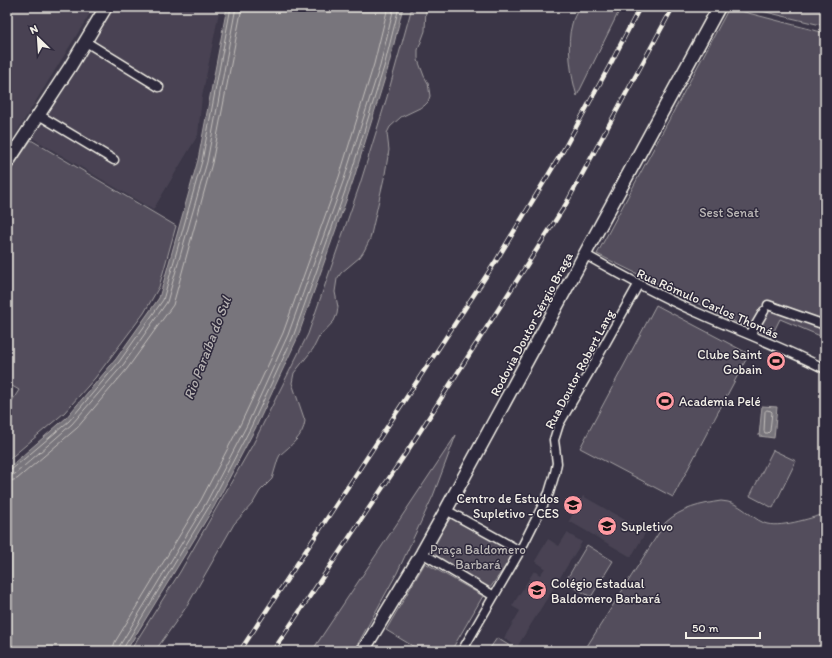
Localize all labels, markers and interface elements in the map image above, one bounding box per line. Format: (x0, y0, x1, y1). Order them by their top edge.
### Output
north arrow (18, 18, 58, 58)
text: N (28, 22, 40, 37)
park label: Sest Senat (699, 205, 759, 220)
street label: Rodovia Doutor Sérgio Braga (487, 250, 576, 399)
street label: Rua Rômulo Carlos Thomás (635, 265, 781, 342)
water label: Rio Paraíba do Sul (180, 293, 235, 402)
street label: Rua Doutor Robert Lang (542, 307, 617, 432)
place label: Clube Saint Gobain (697, 347, 762, 377)
sports icon: Clube Saint Gobain (765, 350, 787, 372)
sports icon: Academia Pelé (654, 390, 676, 412)
place label: Academia Pelé (679, 394, 761, 409)
place label: Centro de Estudos Supletivo - CES (457, 491, 559, 521)
school or university icon: Centro de Estudos Supletivo - CES (562, 494, 584, 516)
school or university icon: Supletivo (596, 515, 618, 537)
place label: Supletivo (621, 519, 673, 534)
park label: Praça Baldomero Barbará (430, 542, 526, 572)
place label: Colégio Estadual Baldomero Barbará (551, 576, 661, 606)
school or university icon: Colégio Estadual Baldomero Barbará (526, 579, 548, 601)
scale bar (686, 614, 760, 640)
text: 50 m (692, 621, 718, 635)

